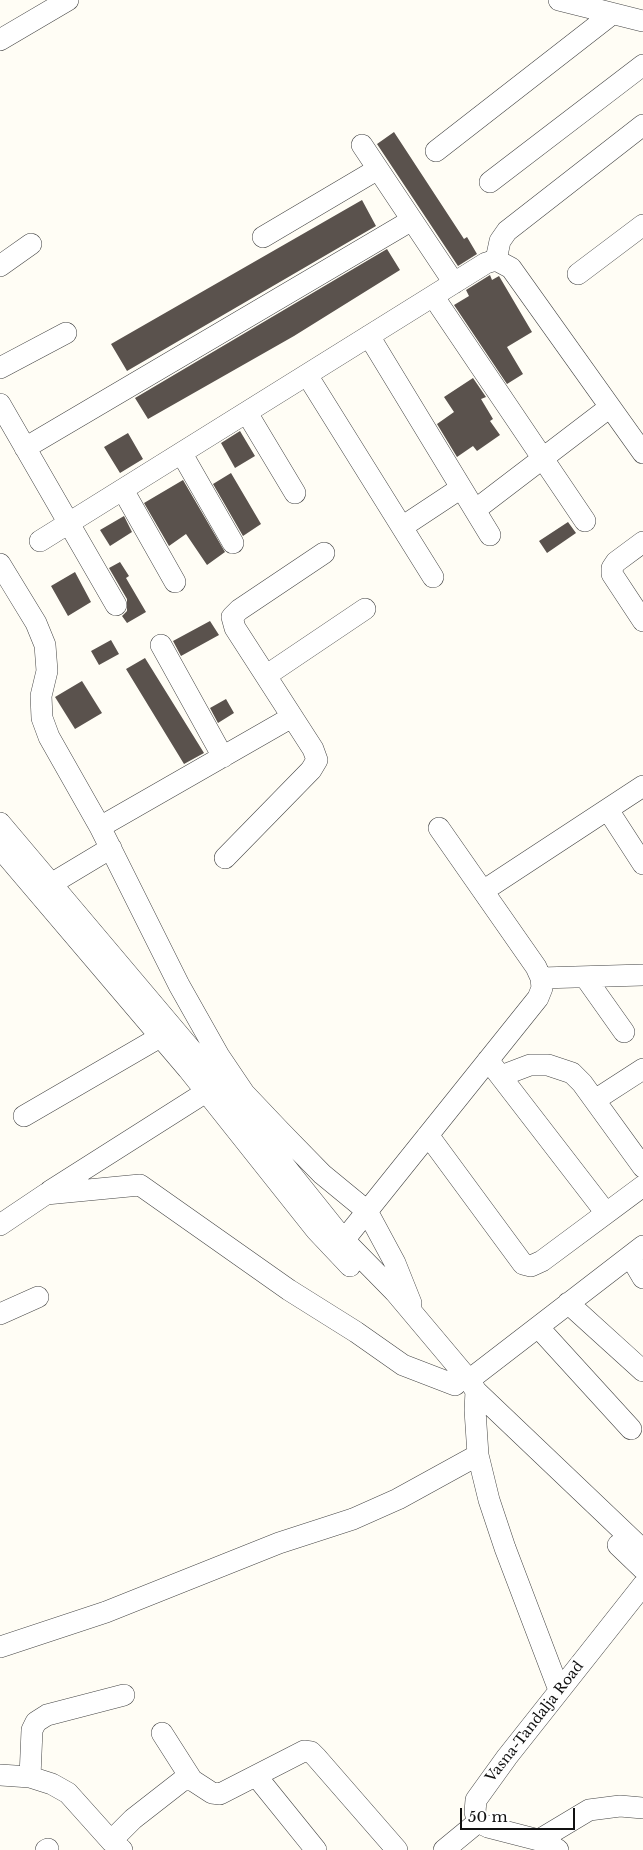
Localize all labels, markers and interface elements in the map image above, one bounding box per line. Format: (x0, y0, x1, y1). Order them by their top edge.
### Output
street label: Vasna-Tandalja Road (483, 1658, 587, 1786)
scale bar (463, 1798, 578, 1830)
text: 50 m (468, 1807, 508, 1826)

